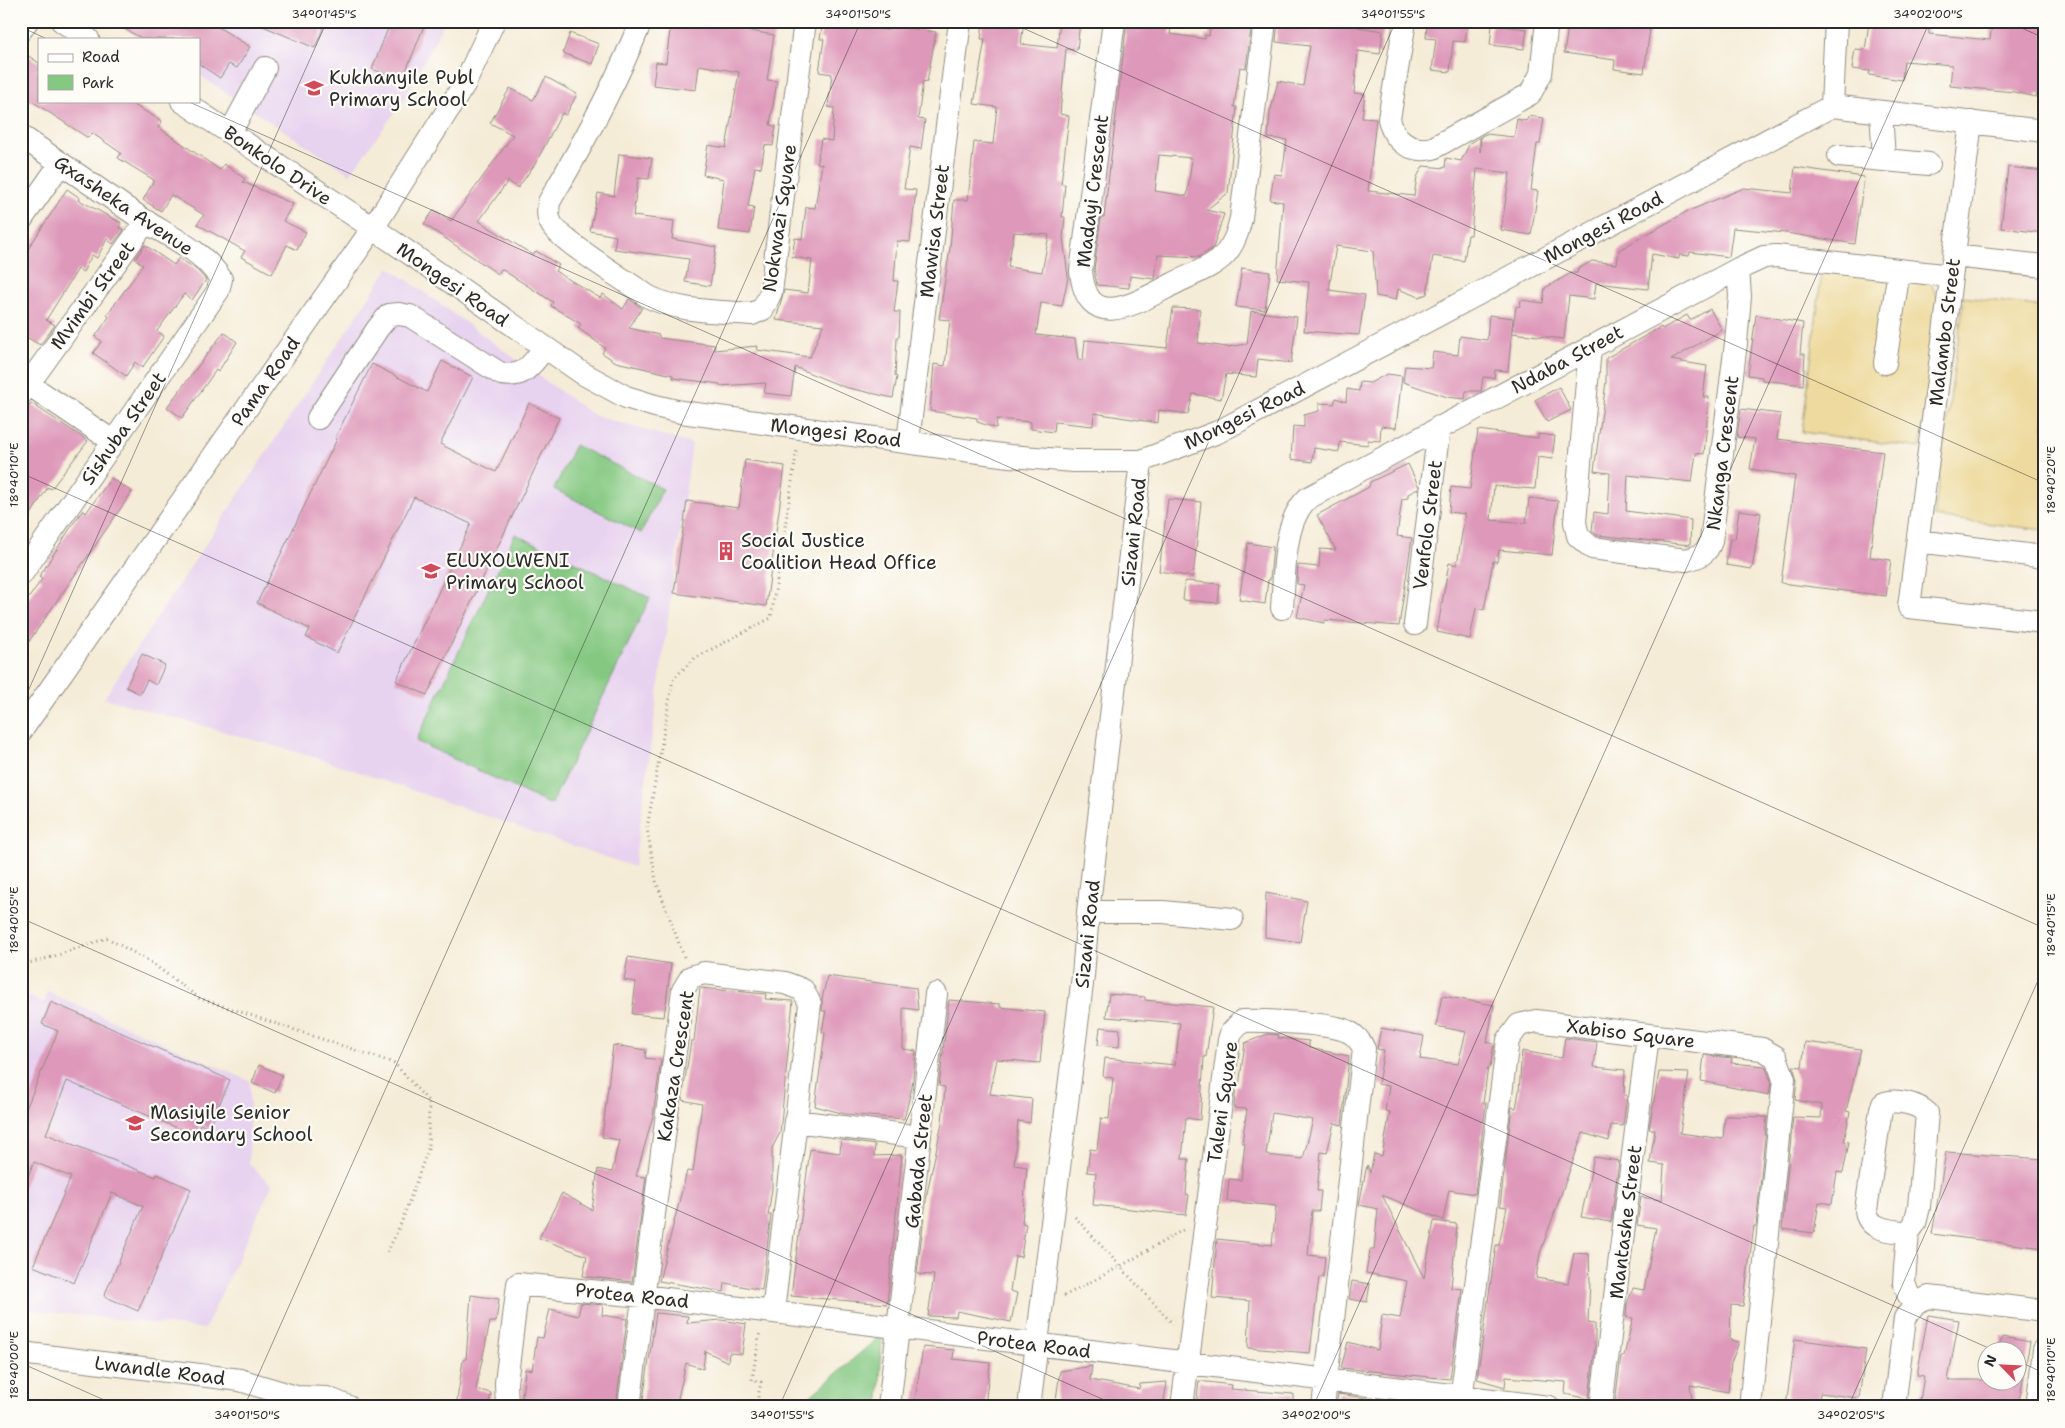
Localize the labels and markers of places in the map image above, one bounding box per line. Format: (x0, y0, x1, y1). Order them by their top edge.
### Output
place label: Kukhanyile Publ Primary School (329, 65, 474, 112)
school or university icon: Kukhanyile Publ Primary School (303, 77, 325, 99)
place label: Social Justice Coalition Head Office (741, 528, 937, 575)
building icon: Social Justice Coalition Head Office (715, 540, 737, 562)
place label: ELUXOLWENI Primary School (446, 548, 584, 595)
school or university icon: ELUXOLWENI Primary School (420, 560, 442, 582)
place label: Masiyile Senior Secondary School (150, 1100, 313, 1147)
school or university icon: Masiyile Senior Secondary School (124, 1112, 146, 1134)

